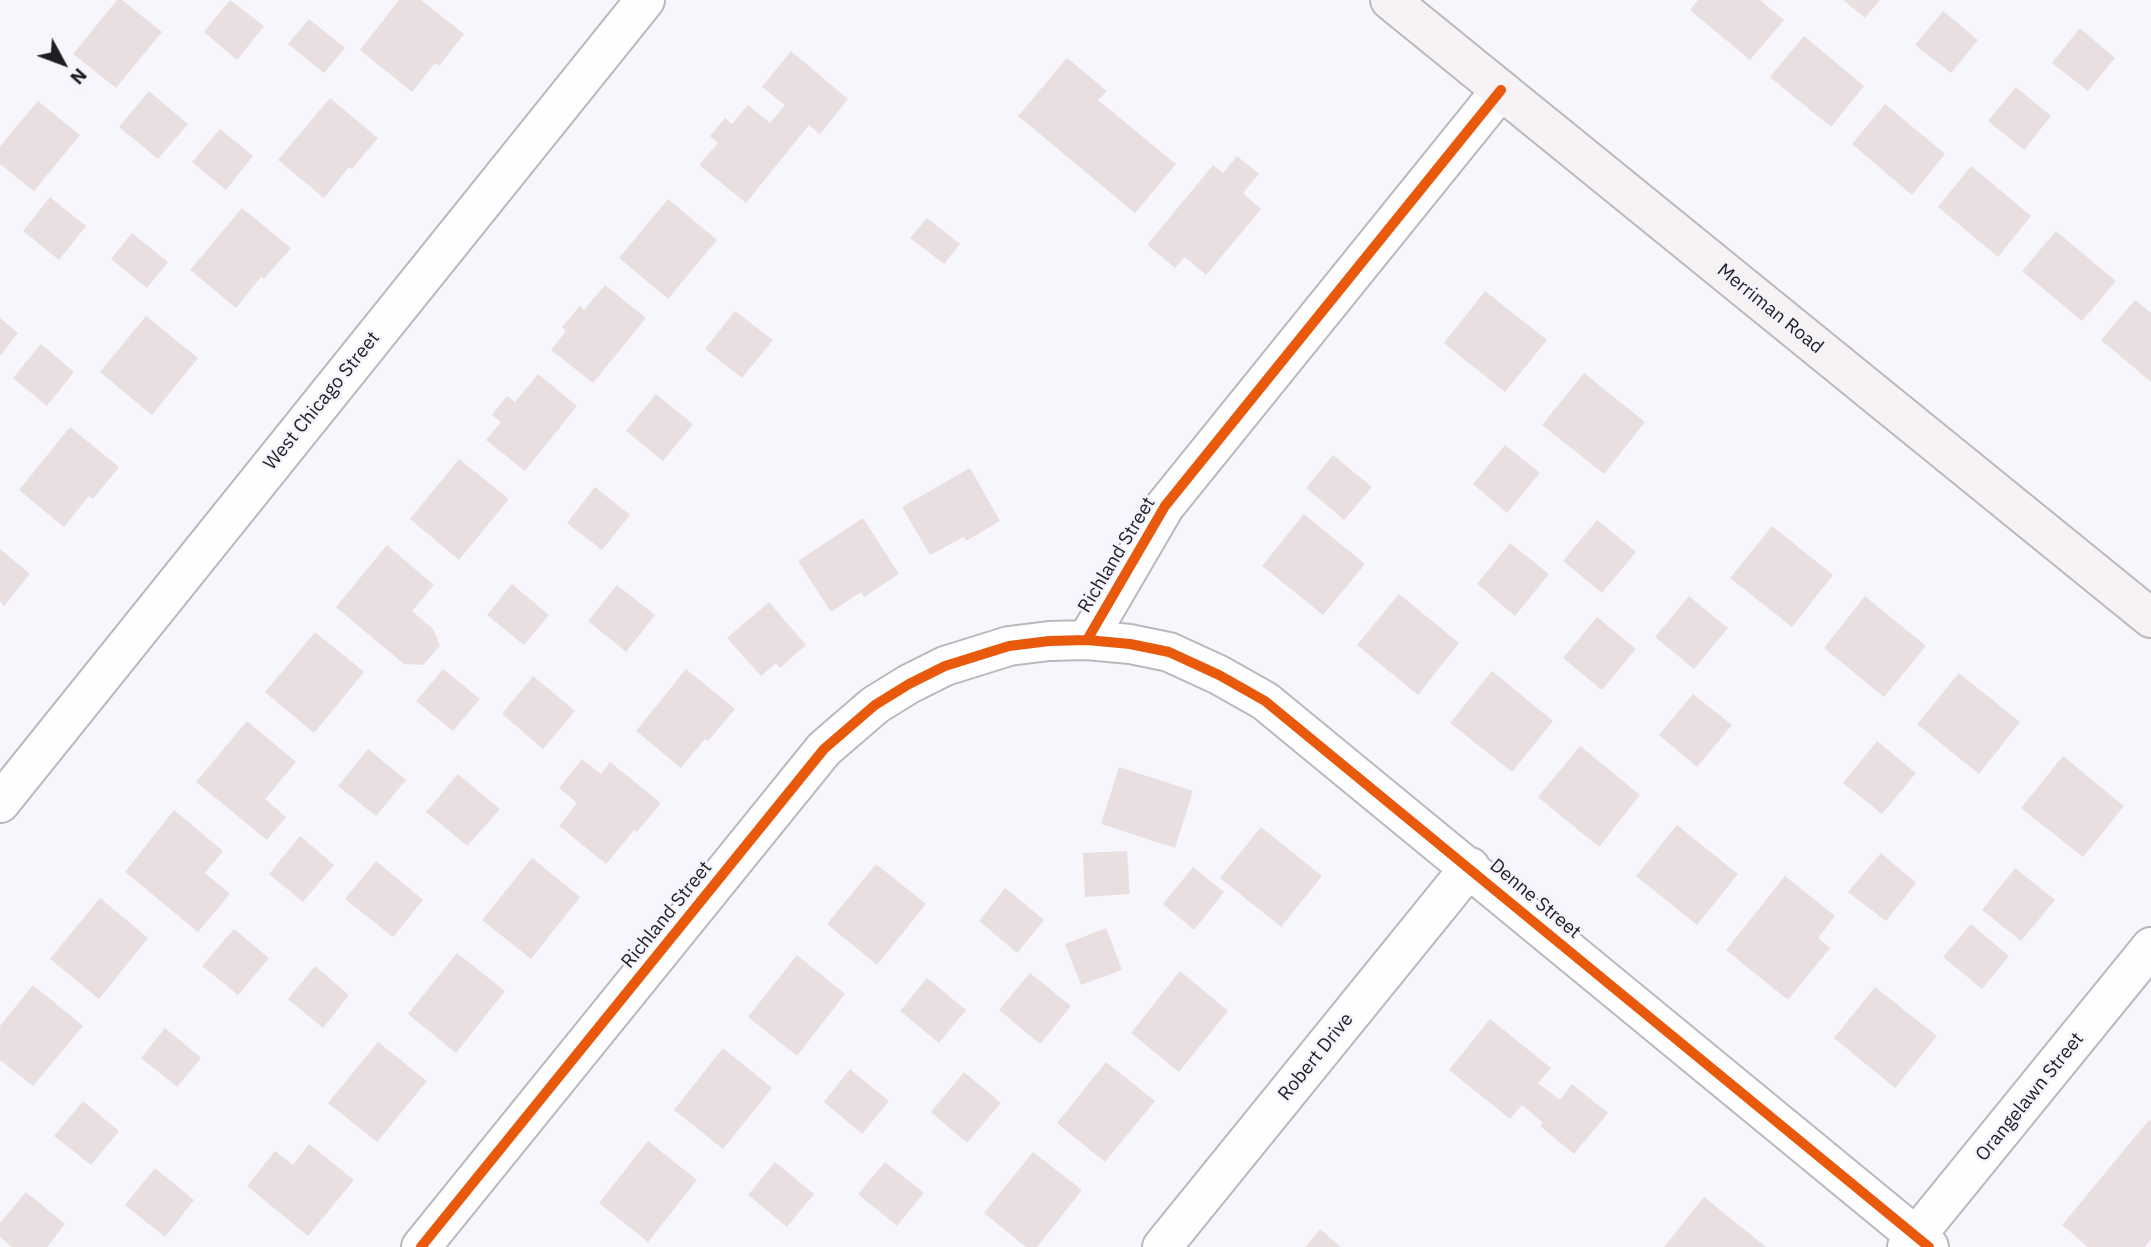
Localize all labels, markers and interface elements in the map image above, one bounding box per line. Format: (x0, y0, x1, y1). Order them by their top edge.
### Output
north arrow (28, 28, 98, 98)
text: N (65, 64, 92, 90)
street label: Merriman Road (1712, 259, 1828, 359)
street label: West Chicago Street (259, 327, 385, 475)
street label: Richland Street (1073, 493, 1161, 617)
street label: Denne Street (1485, 854, 1585, 944)
street label: Richland Street (617, 857, 717, 973)
street label: Robert Drive (1274, 1009, 1358, 1105)
street label: Orangelawn Street (1971, 1028, 2089, 1166)

